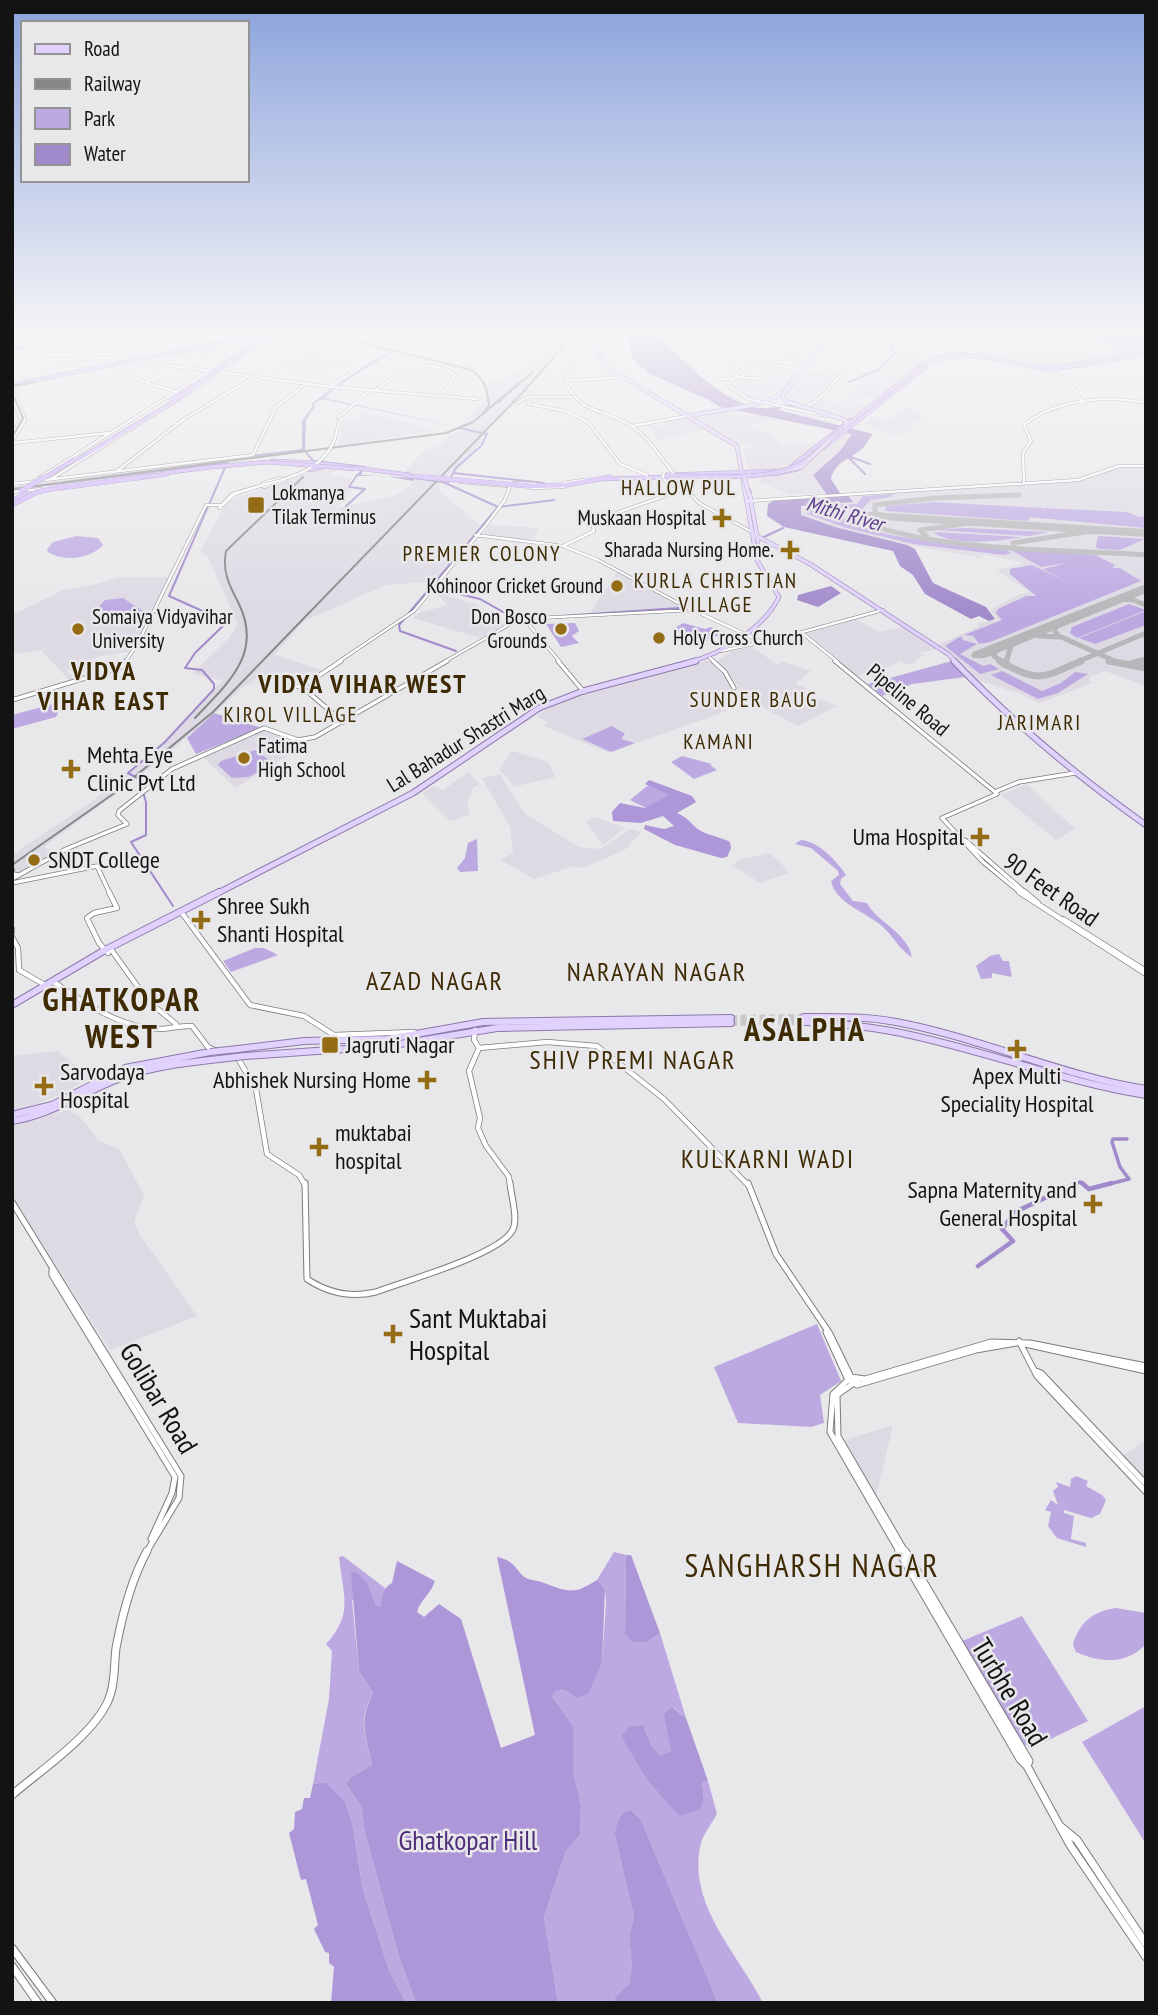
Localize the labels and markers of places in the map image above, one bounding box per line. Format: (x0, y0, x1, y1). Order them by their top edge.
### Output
place label: Lokmanya Tilak Terminus (272, 479, 376, 530)
marker: Lokmanya Tilak Terminus (246, 495, 266, 515)
place label: Muskaan Hospital (578, 504, 706, 531)
marker: Muskaan Hospital (712, 508, 732, 528)
place label: Sharada Nursing Home. (604, 536, 774, 563)
marker: Sharada Nursing Home. (780, 540, 800, 560)
place label: Kohinoor Cricket Ground (426, 572, 603, 599)
marker: Kohinoor Cricket Ground (609, 578, 625, 594)
place label: Somaiya Vidyavihar University (92, 603, 233, 654)
place label: Don Bosco Grounds (471, 603, 547, 654)
marker: Somaiya Vidyavihar University (70, 621, 86, 637)
marker: Don Bosco Grounds (553, 621, 569, 637)
place label: Holy Cross Church (673, 624, 803, 651)
marker: Holy Cross Church (651, 630, 667, 646)
place label: Fatima High School (258, 732, 345, 783)
place label: Mehta Eye Clinic Pvt Ltd (87, 739, 196, 798)
marker: Fatima High School (236, 750, 252, 766)
marker: Mehta Eye Clinic Pvt Ltd (61, 759, 81, 779)
place label: Uma Hospital (852, 821, 964, 852)
marker: Uma Hospital (970, 827, 990, 847)
place label: SNDT College (48, 844, 160, 875)
marker: SNDT College (26, 852, 42, 868)
place label: Shree Sukh Shanti Hospital (217, 890, 344, 949)
marker: Shree Sukh Shanti Hospital (191, 910, 211, 930)
place label: Jagruti Nagar (345, 1029, 455, 1060)
marker: Jagruti Nagar (320, 1035, 340, 1055)
marker: Apex Multi Speciality Hospital (1007, 1039, 1027, 1059)
place label: Sarvodaya Hospital (60, 1056, 145, 1115)
place label: Apex Multi Speciality Hospital (940, 1060, 1094, 1119)
place label: Abhishek Nursing Home (213, 1064, 411, 1095)
marker: Abhishek Nursing Home (417, 1070, 437, 1090)
marker: Sarvodaya Hospital (34, 1076, 54, 1096)
place label: muktabai hospital (335, 1117, 412, 1176)
marker: muktabai hospital (309, 1137, 329, 1157)
place label: Sapna Maternity and General Hospital (908, 1174, 1077, 1233)
marker: Sapna Maternity and General Hospital (1083, 1194, 1103, 1214)
place label: Sant Muktabai Hospital (409, 1299, 547, 1368)
marker: Sant Muktabai Hospital (383, 1324, 403, 1344)

